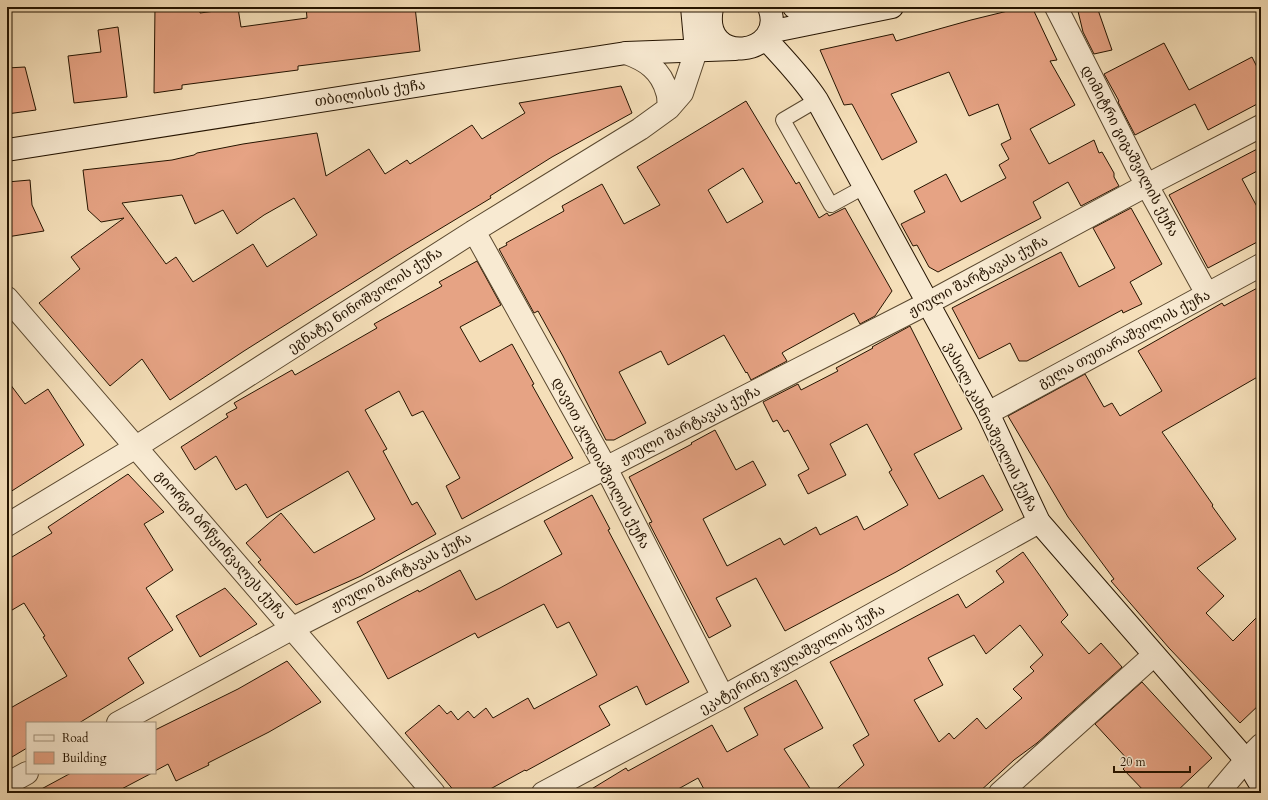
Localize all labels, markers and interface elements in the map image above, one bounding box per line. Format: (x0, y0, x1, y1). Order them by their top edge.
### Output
street label: დიმიტრი გიგაშვილის ქუჩა (1077, 62, 1183, 240)
street label: თბილისის ქუჩა (313, 75, 427, 111)
street label: ჟიული შარტავას ქუჩა (905, 231, 1051, 321)
street label: ეგნატე ნინოშვილის ქუჩა (284, 243, 446, 357)
street label: გელა თუთარაშვილის ქუჩა (1035, 285, 1213, 393)
street label: ვასილ კახნიაშვილის ქუჩა (940, 339, 1042, 515)
street label: დავით კლდიაშვილის ქუჩა (548, 374, 654, 552)
street label: ჟიული შარტავას ქუჩა (616, 381, 764, 469)
street label: გიორგი ბრწყინვალეს ქუჩა (151, 467, 291, 623)
street label: ჟიული შარტავას ქუჩა (327, 528, 475, 616)
street label: ეკატერინე ჯუღაშვილის ქუჩა (696, 600, 888, 718)
legend (26, 722, 156, 774)
text: Road (62, 730, 89, 746)
scale bar (1114, 748, 1190, 774)
text: Building (62, 750, 107, 766)
text: 20 m (1120, 754, 1147, 770)

